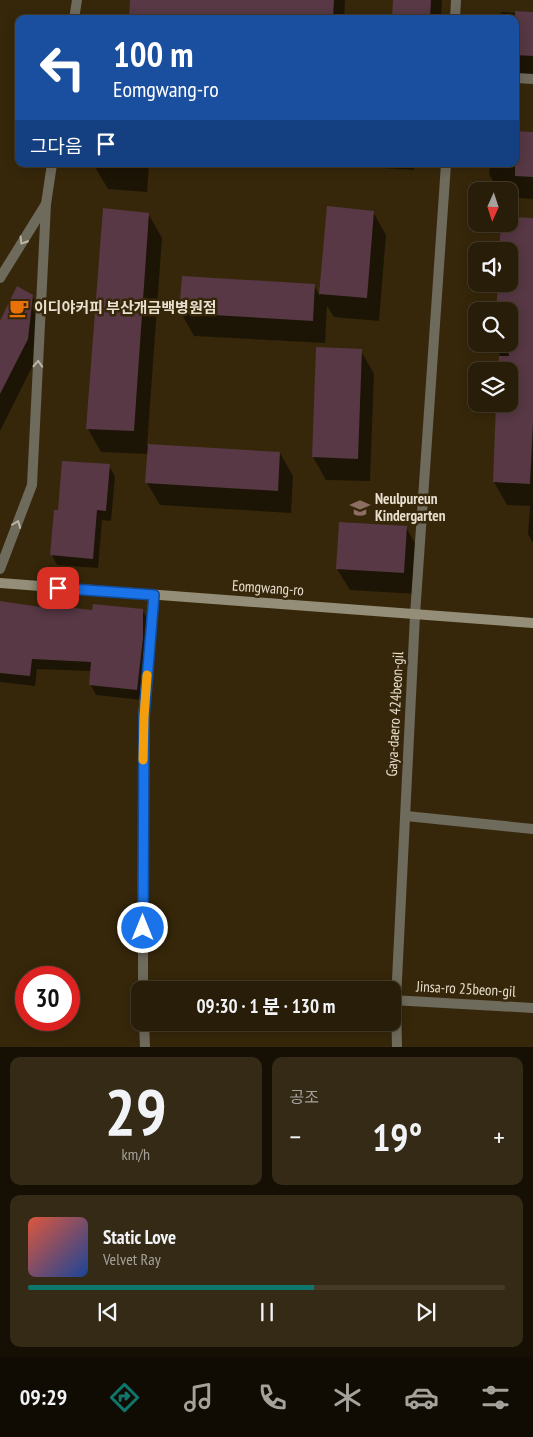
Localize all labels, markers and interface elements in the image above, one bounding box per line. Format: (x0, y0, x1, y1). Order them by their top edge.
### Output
text: 100 m (113, 31, 194, 77)
icon: left (30, 35, 95, 100)
text: Eomgwang-ro (113, 75, 219, 103)
icon: arrive (92, 130, 120, 158)
text: 그다음 (30, 134, 82, 158)
north arrow (468, 182, 518, 232)
map controls (468, 182, 518, 412)
one-way arrow (20, 235, 29, 244)
button: sound (468, 242, 518, 292)
cafe icon: 이디야커피 부산개금백병원점 (8, 297, 30, 319)
place label: 이디야커피 부산개금백병원점 (34, 298, 216, 317)
button: search (468, 302, 518, 352)
one-way arrow (32, 360, 43, 368)
button: layers (468, 362, 518, 412)
place label: Neulpureun Kindergarten (375, 489, 446, 525)
school or university icon: Neulpureun Kindergarten (349, 497, 371, 519)
one-way arrow (11, 520, 21, 528)
pin (37, 567, 79, 609)
icon: arrive (44, 574, 72, 602)
street label: Eomgwang-ro (231, 576, 305, 599)
street label: Gaya-daero 424beon-gil (382, 650, 407, 777)
position arrow (116, 901, 168, 953)
speed limit sign: 30 (15, 966, 80, 1031)
street label: Jinsa-ro 25beon-gil (415, 976, 517, 1001)
text: 09:30 · 1 분 · 130 m (197, 994, 335, 1018)
text: 29 (105, 1069, 167, 1153)
text: 공조 (290, 1087, 319, 1107)
text: 19° (372, 1112, 422, 1161)
text: − (290, 1118, 301, 1155)
text: + (493, 1118, 505, 1155)
text: km/h (122, 1144, 150, 1164)
text: Static Love (103, 1225, 176, 1249)
text: Velvet Ray (103, 1249, 161, 1269)
icon: previous (94, 1298, 122, 1326)
icon: pause (253, 1298, 281, 1326)
icon: next (412, 1298, 440, 1326)
icon: directions (107, 1380, 142, 1415)
icon: music (181, 1380, 216, 1415)
icon: phone (255, 1380, 290, 1415)
icon: climate (330, 1380, 365, 1415)
icon: car (404, 1380, 439, 1415)
icon: filters (478, 1380, 513, 1415)
text: 09:29 (20, 1383, 67, 1411)

